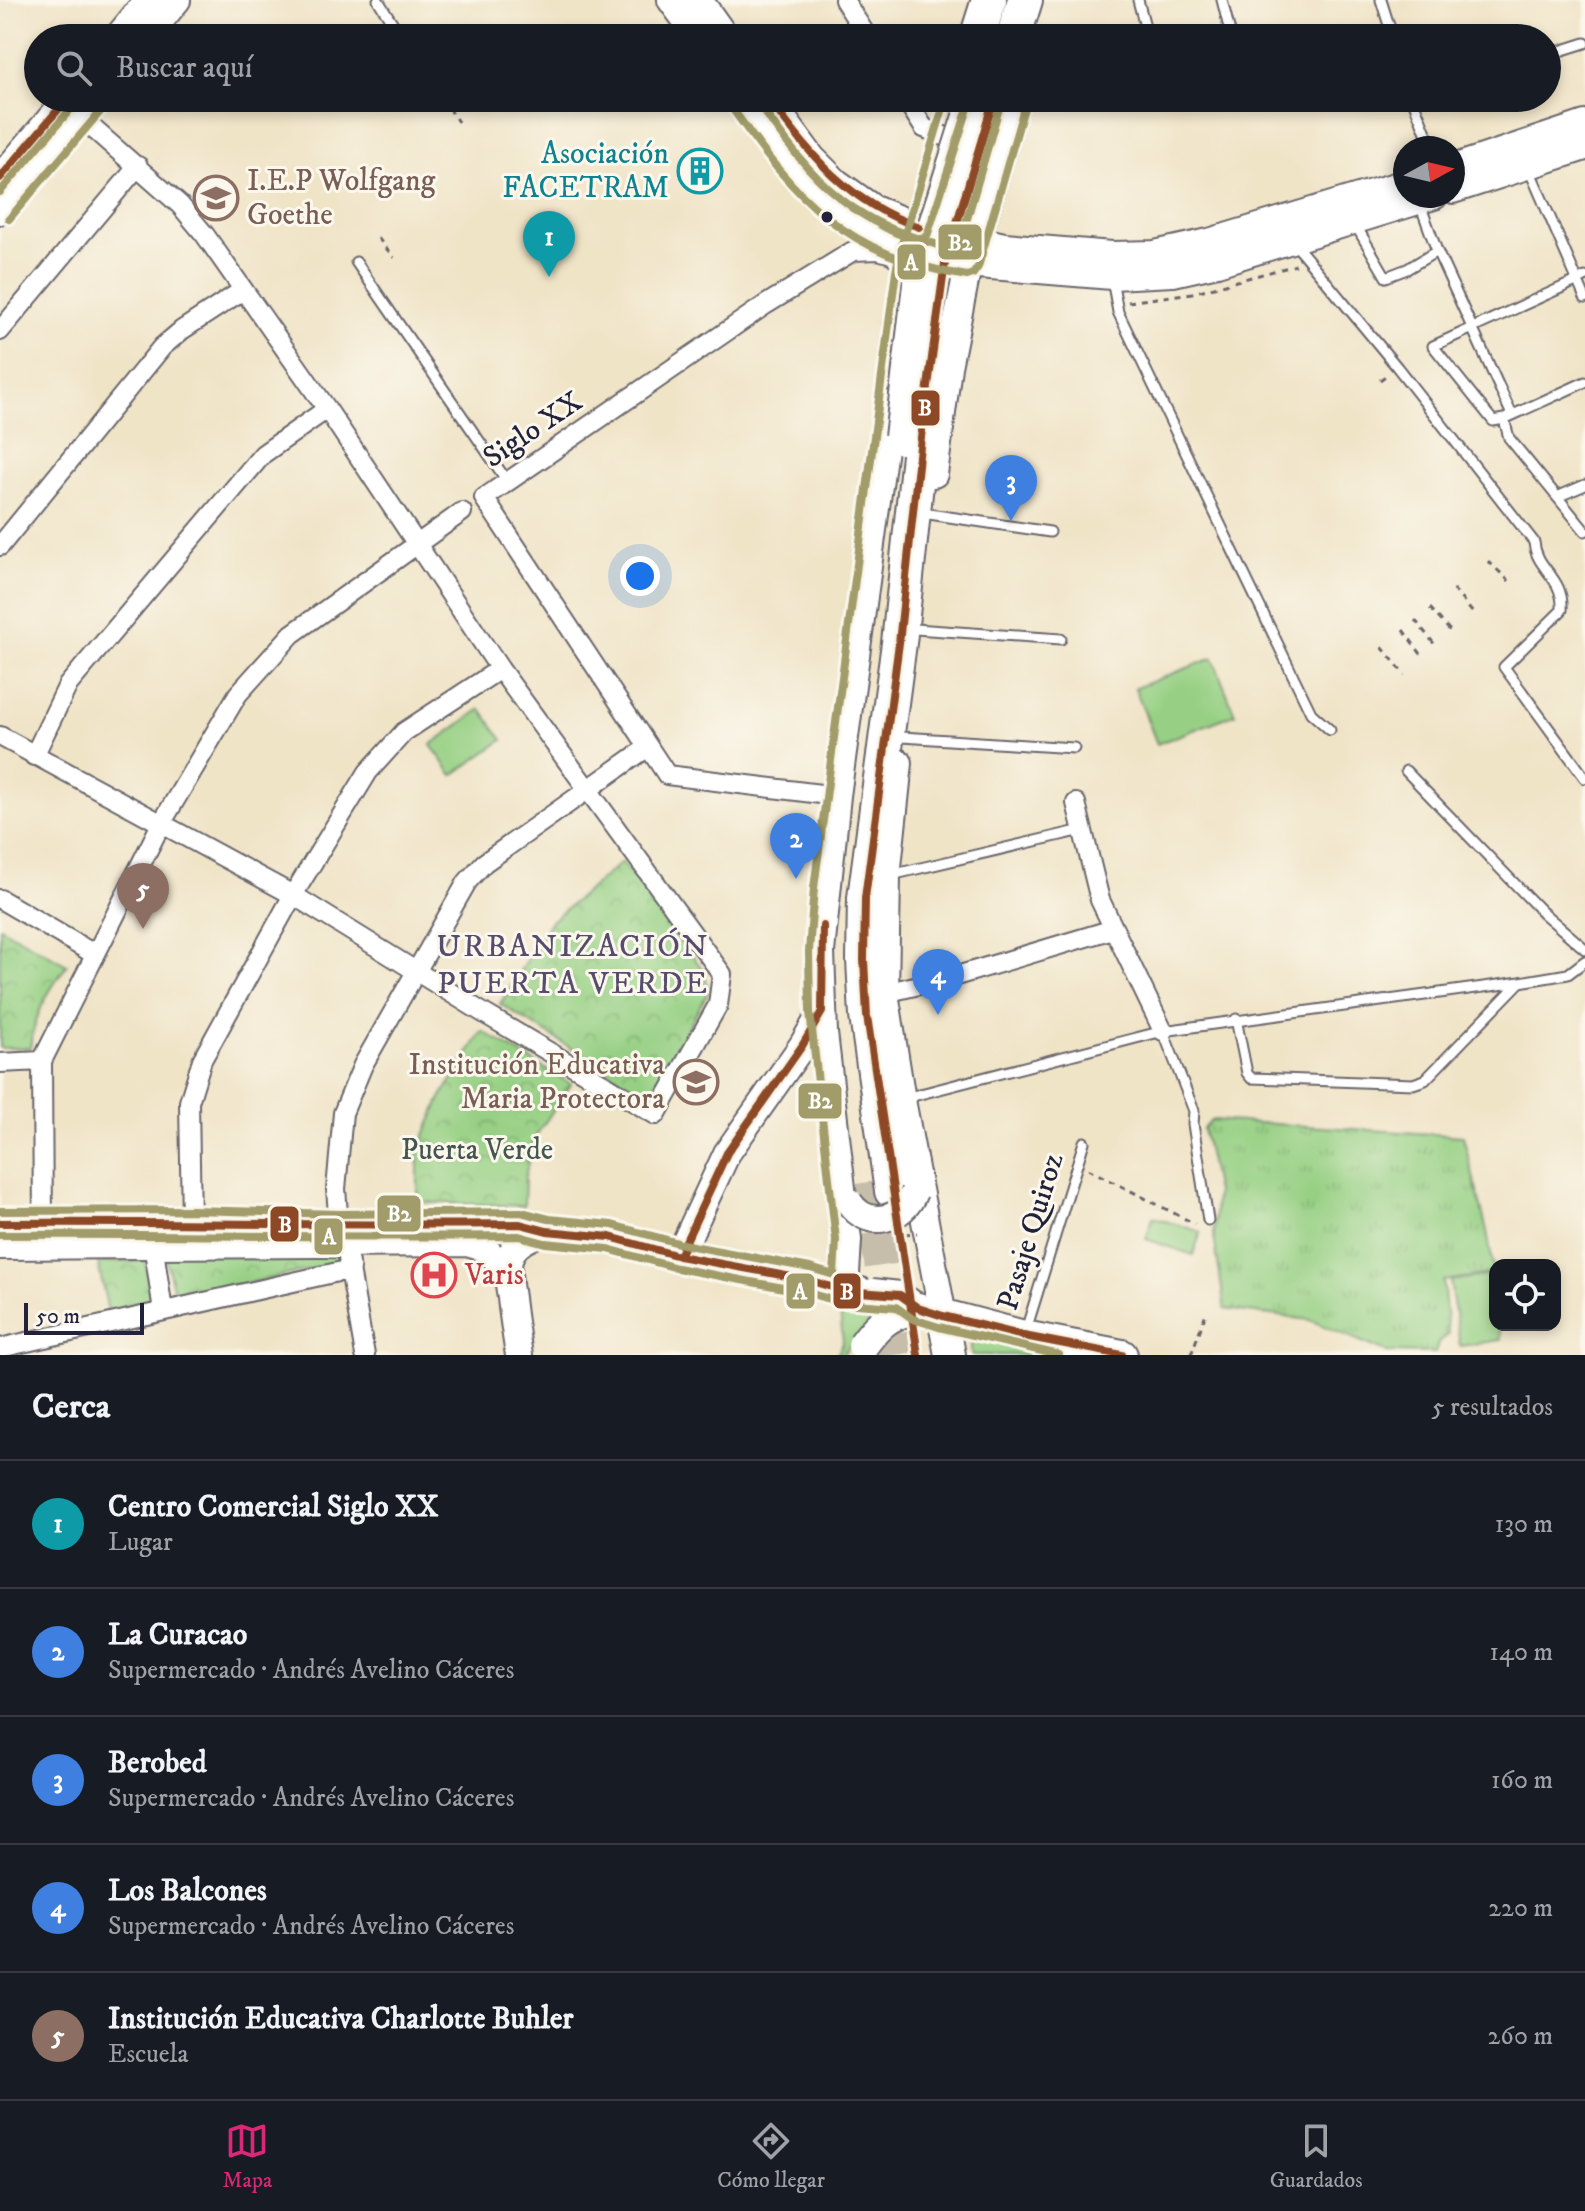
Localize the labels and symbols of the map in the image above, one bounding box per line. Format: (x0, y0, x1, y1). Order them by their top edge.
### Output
place label: Asociación FACETRAM (502, 136, 669, 207)
north arrow (1393, 136, 1465, 208)
building icon: Asociación FACETRAM (676, 147, 724, 195)
place label: I.E.P Wolfgang Goethe (247, 163, 436, 234)
school or university icon: I.E.P Wolfgang Goethe (192, 174, 240, 222)
unlabelled marker (819, 209, 835, 225)
pin: 1 (523, 211, 575, 277)
line badge: B2 (937, 223, 983, 261)
text: B2 (948, 230, 974, 257)
line badge: A (896, 243, 927, 281)
text: A (903, 250, 919, 277)
street label: Siglo XX (476, 383, 590, 477)
line badge: B (910, 389, 941, 427)
text: B (918, 395, 932, 422)
pin: 3 (985, 455, 1037, 521)
your location (620, 556, 660, 596)
pin: 2 (770, 813, 822, 879)
pin: 5 (117, 863, 169, 929)
district label: URBANIZACIÓN PUERTA VERDE (436, 927, 710, 1004)
pin: 4 (912, 949, 964, 1015)
place label: Institución Educativa Maria Protectora (409, 1047, 665, 1118)
school or university icon: Institución Educativa Maria Protectora (672, 1058, 720, 1106)
line badge: B2 (797, 1082, 843, 1120)
text: B2 (808, 1088, 834, 1115)
park label: Puerta Verde (401, 1132, 553, 1169)
street label: Pasaje Quiroz (990, 1149, 1072, 1315)
line badge: B2 (376, 1194, 422, 1233)
text: B2 (387, 1201, 413, 1228)
line badge: B (269, 1205, 300, 1243)
text: B (278, 1212, 292, 1239)
line badge: A (313, 1217, 344, 1256)
text: A (321, 1224, 337, 1251)
hospital icon: Varis (410, 1251, 458, 1299)
place label: Varis (464, 1257, 524, 1294)
line badge: A (785, 1272, 816, 1310)
line badge: B (832, 1272, 862, 1310)
text: A (792, 1279, 808, 1306)
text: B (840, 1279, 854, 1306)
scale bar (24, 1299, 144, 1335)

